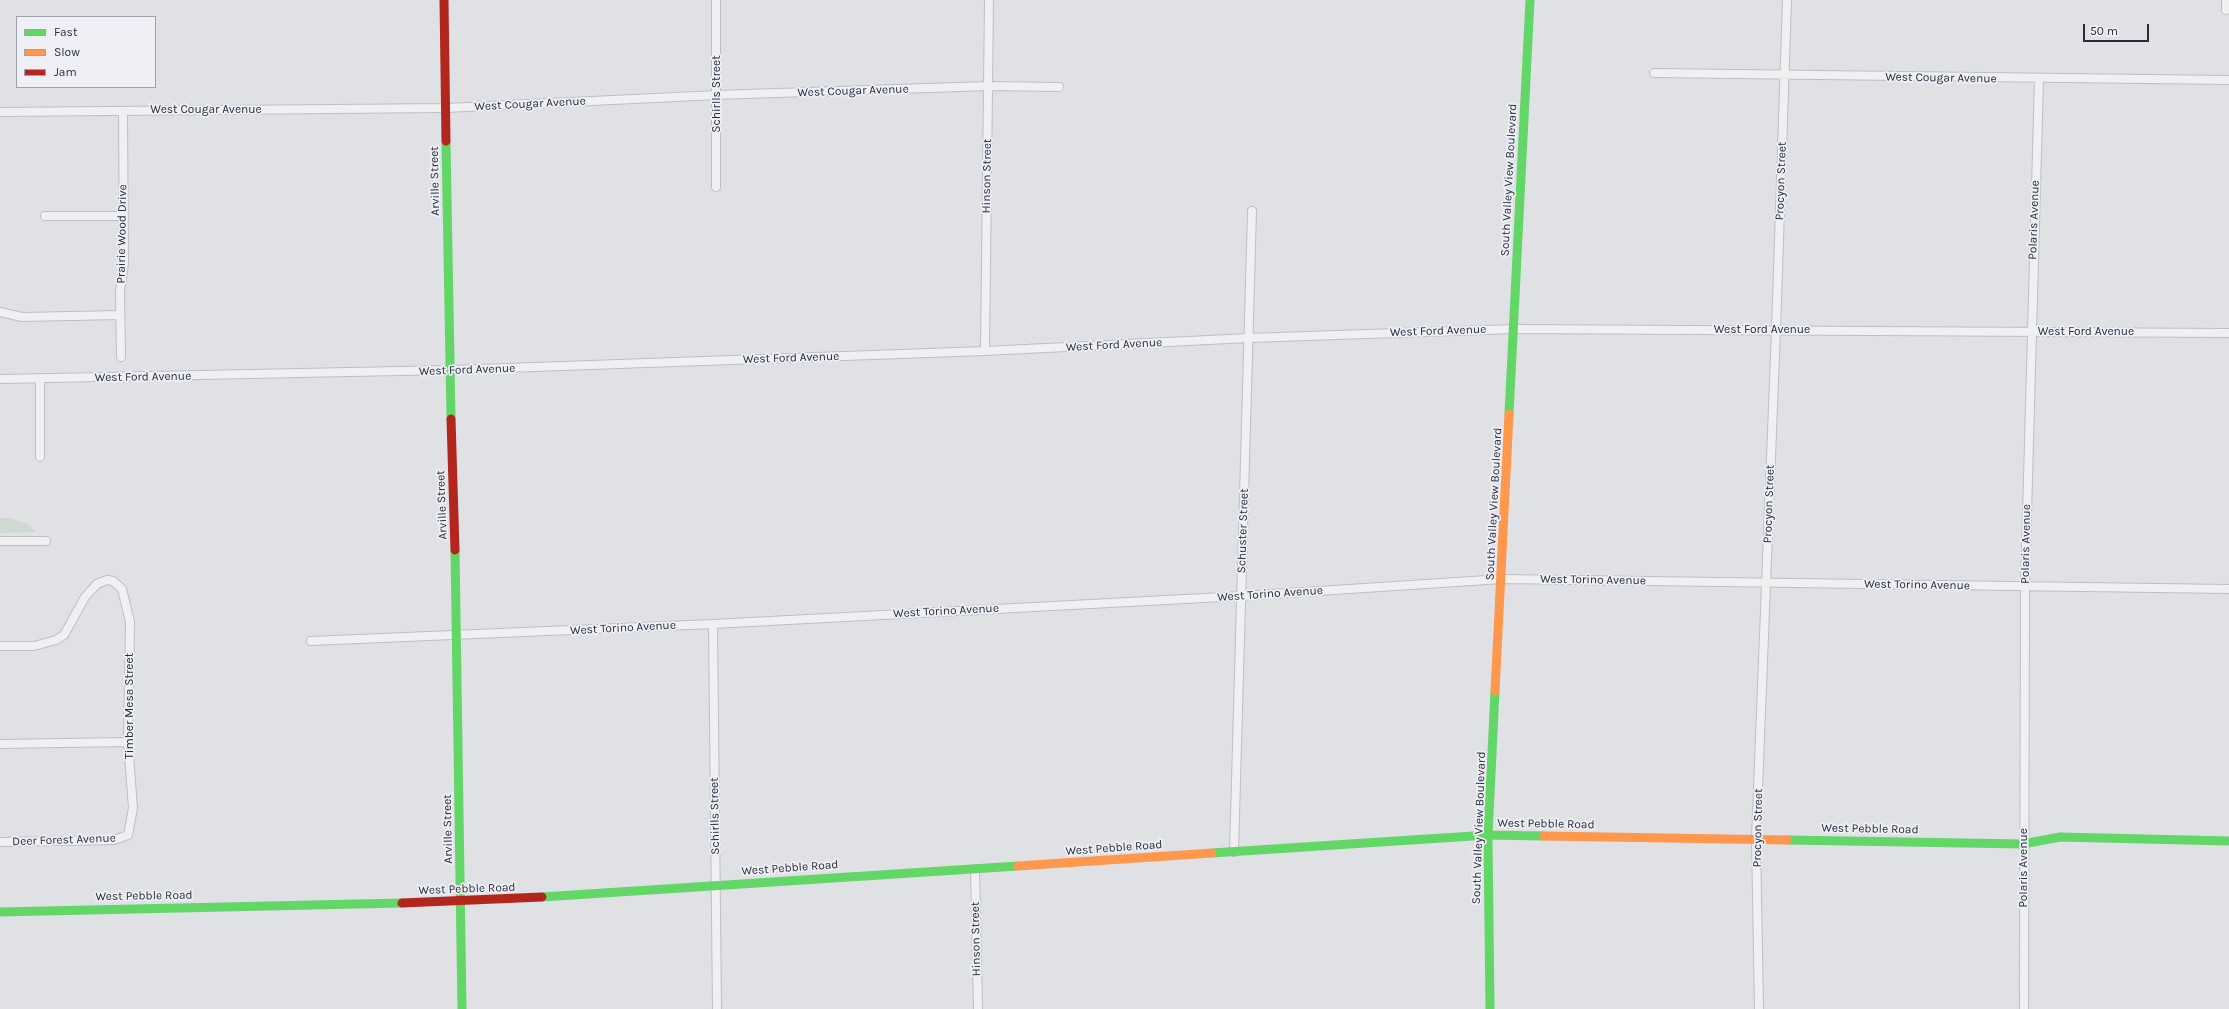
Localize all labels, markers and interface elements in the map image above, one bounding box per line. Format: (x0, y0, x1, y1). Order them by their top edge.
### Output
legend (16, 16, 156, 88)
scale bar (2085, 16, 2151, 42)
text: 50 m (2090, 24, 2118, 38)
text: Fast (54, 25, 77, 39)
text: Slow (54, 45, 80, 59)
street label: Schirlls Street (710, 55, 724, 133)
text: Jam (54, 65, 77, 79)
street label: West Cougar Avenue (1885, 70, 1997, 86)
street label: West Cougar Avenue (797, 82, 909, 100)
street label: West Cougar Avenue (474, 94, 586, 114)
street label: West Cougar Avenue (150, 103, 262, 117)
street label: South Valley View Boulevard (1498, 103, 1520, 257)
street label: Hinson Street (979, 139, 995, 213)
street label: Procyon Street (1772, 141, 1790, 221)
street label: Arville Street (427, 146, 443, 216)
street label: Polaris Avenue (2025, 180, 2043, 260)
street label: Prairie Wood Drive (114, 184, 130, 284)
street label: West Ford Avenue (1390, 322, 1486, 340)
street label: West Ford Avenue (1714, 323, 1810, 337)
street label: West Ford Avenue (2038, 325, 2134, 339)
street label: West Ford Avenue (1065, 335, 1163, 355)
street label: West Ford Avenue (743, 349, 839, 367)
street label: West Ford Avenue (419, 361, 515, 379)
street label: West Ford Avenue (95, 369, 191, 385)
street label: South Valley View Boulevard (1483, 427, 1505, 581)
street label: Procyon Street (1760, 464, 1778, 544)
street label: Arville Street (434, 470, 450, 540)
street label: Schuster Street (1234, 488, 1252, 574)
street label: Polaris Avenue (2018, 504, 2034, 584)
street label: West Torino Avenue (1540, 572, 1646, 588)
street label: West Torino Avenue (1864, 577, 1970, 593)
street label: West Torino Avenue (1217, 583, 1323, 605)
street label: West Torino Avenue (893, 601, 999, 621)
street label: West Torino Avenue (570, 618, 676, 638)
street label: Timber Mesa Street (123, 653, 137, 759)
street label: South Valley View Boulevard (1469, 751, 1489, 905)
street label: Schirlls Street (707, 777, 723, 855)
street label: Procyon Street (1750, 788, 1766, 868)
street label: Arville Street (440, 794, 456, 864)
street label: West Pebble Road (1497, 816, 1595, 832)
street label: West Pebble Road (1821, 821, 1919, 837)
street label: Polaris Avenue (2017, 828, 2031, 908)
street label: Deer Forest Avenue (12, 831, 116, 849)
street label: West Pebble Road (1065, 837, 1163, 859)
street label: West Pebble Road (741, 857, 839, 879)
street label: West Pebble Road (418, 880, 516, 898)
street label: West Pebble Road (95, 888, 193, 904)
street label: Hinson Street (968, 902, 984, 976)

